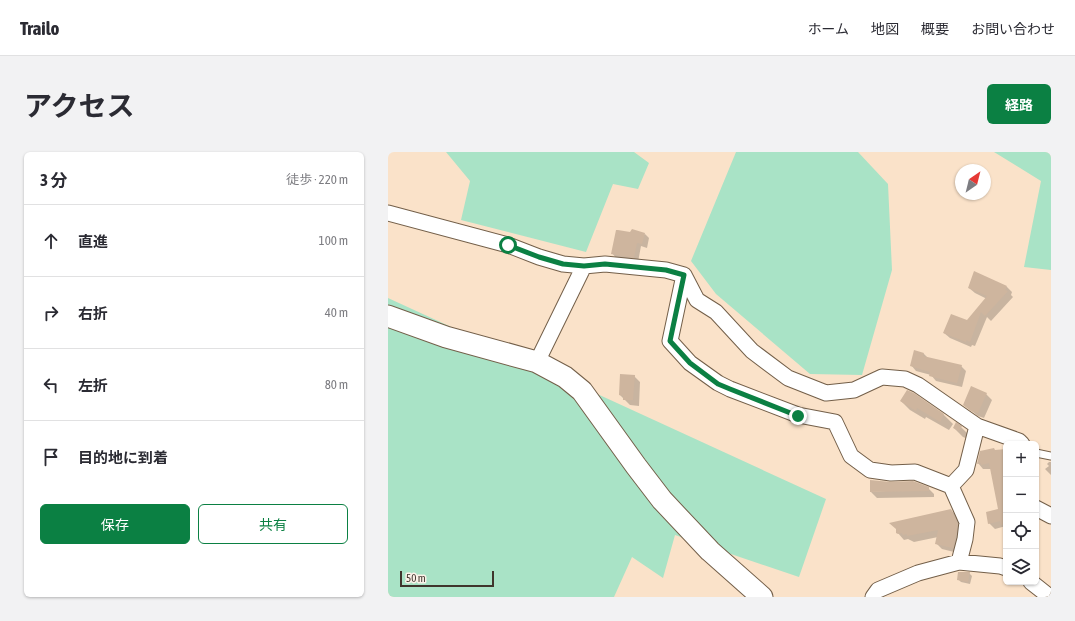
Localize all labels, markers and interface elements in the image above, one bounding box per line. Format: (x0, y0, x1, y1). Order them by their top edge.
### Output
text: Trailo (20, 17, 59, 39)
text: ホーム (807, 21, 849, 37)
text: 地図 (871, 21, 899, 37)
text: 概要 (921, 21, 949, 37)
text: お問い合わせ (971, 21, 1055, 37)
button: 経路 (987, 84, 1051, 124)
text: アクセス (24, 90, 135, 122)
north arrow (955, 164, 991, 200)
text: 3 分 (40, 170, 67, 190)
text: 徒歩 · 220 m (286, 172, 348, 187)
icon: ahead (40, 230, 62, 252)
text: 直進 (78, 233, 108, 250)
text: 100 m (319, 233, 348, 248)
route start (499, 236, 517, 254)
icon: right (40, 302, 62, 324)
text: 右折 (78, 305, 108, 322)
text: 40 m (325, 305, 348, 320)
icon: left (40, 374, 62, 396)
text: 左折 (78, 377, 108, 394)
text: 80 m (325, 377, 348, 392)
route end (789, 407, 807, 425)
map controls (1003, 441, 1039, 585)
button: + (1003, 441, 1039, 477)
icon: arrive (40, 446, 62, 468)
text: 目的地に到着 (78, 449, 168, 466)
button: − (1003, 477, 1039, 513)
button: 保存 (40, 504, 190, 544)
button: 共有 (198, 504, 348, 544)
button: locate (1003, 513, 1039, 549)
button: layers (1003, 549, 1039, 585)
scale bar (400, 569, 494, 588)
text: 50 m (406, 572, 426, 584)

